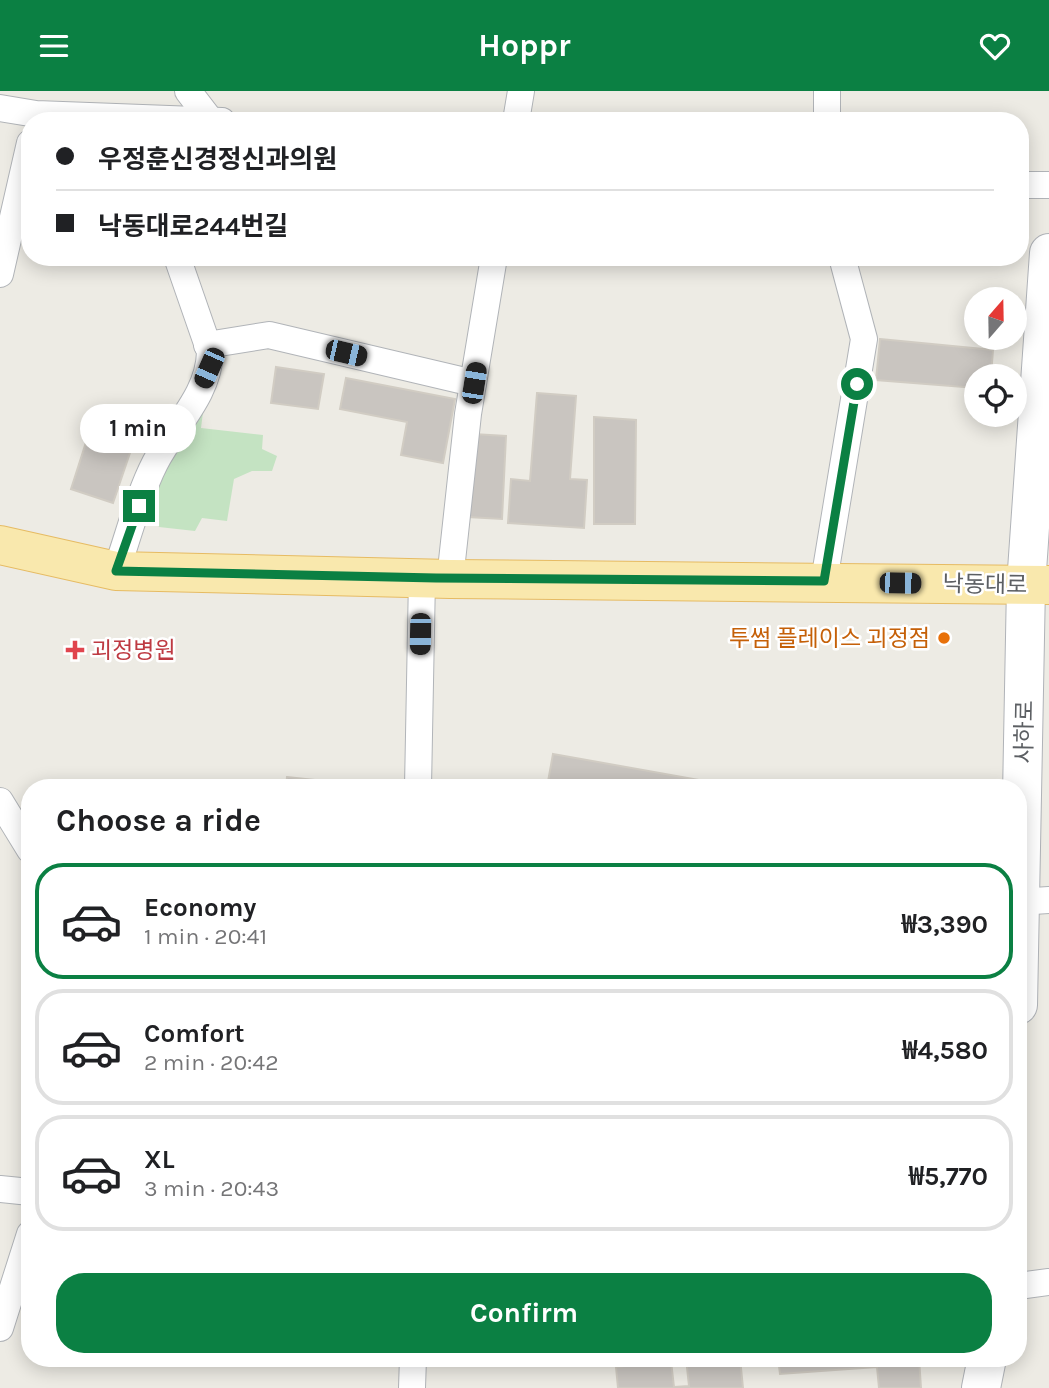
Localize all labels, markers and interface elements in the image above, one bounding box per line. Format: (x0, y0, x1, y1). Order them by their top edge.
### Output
icon: menu (35, 27, 73, 65)
text: Hoppr (478, 27, 571, 64)
icon: heart (976, 27, 1014, 65)
text: 우정훈신경정신과의원 (98, 144, 337, 175)
text: 낙동대로244번길 (98, 211, 288, 242)
north arrow (964, 287, 1027, 350)
map controls (964, 287, 1027, 427)
car (324, 338, 369, 368)
car (191, 345, 228, 391)
car (461, 361, 488, 405)
button: locate (964, 364, 1027, 427)
route start (841, 368, 873, 400)
callout: 1 min (81, 405, 197, 453)
text: 1 min (109, 415, 167, 442)
route end (123, 490, 155, 522)
street label: 낙동대로 (942, 570, 1028, 599)
car (879, 572, 922, 594)
car (410, 613, 431, 655)
place label: 투썸 플레이스 괴정점 (729, 625, 930, 652)
marker: 투썸 플레이스 괴정점 (936, 630, 952, 646)
place label: 괴정병원 (91, 637, 176, 664)
marker: 괴정병원 (65, 640, 85, 660)
street label: 사하로 (1010, 700, 1039, 764)
text: Choose a ride (56, 802, 261, 839)
icon: car (60, 890, 123, 953)
text: Economy (144, 892, 256, 923)
text: ₩3,390 (901, 909, 988, 940)
text: 1 min · 20:41 (144, 923, 267, 950)
icon: car (60, 1016, 123, 1079)
text: Comfort (144, 1018, 245, 1049)
text: ₩4,580 (902, 1035, 988, 1066)
text: 2 min · 20:42 (144, 1049, 279, 1076)
icon: car (60, 1142, 123, 1205)
text: XL (144, 1144, 175, 1175)
text: ₩5,770 (909, 1161, 988, 1192)
text: 3 min · 20:43 (144, 1175, 279, 1202)
button: Confirm (56, 1273, 992, 1353)

